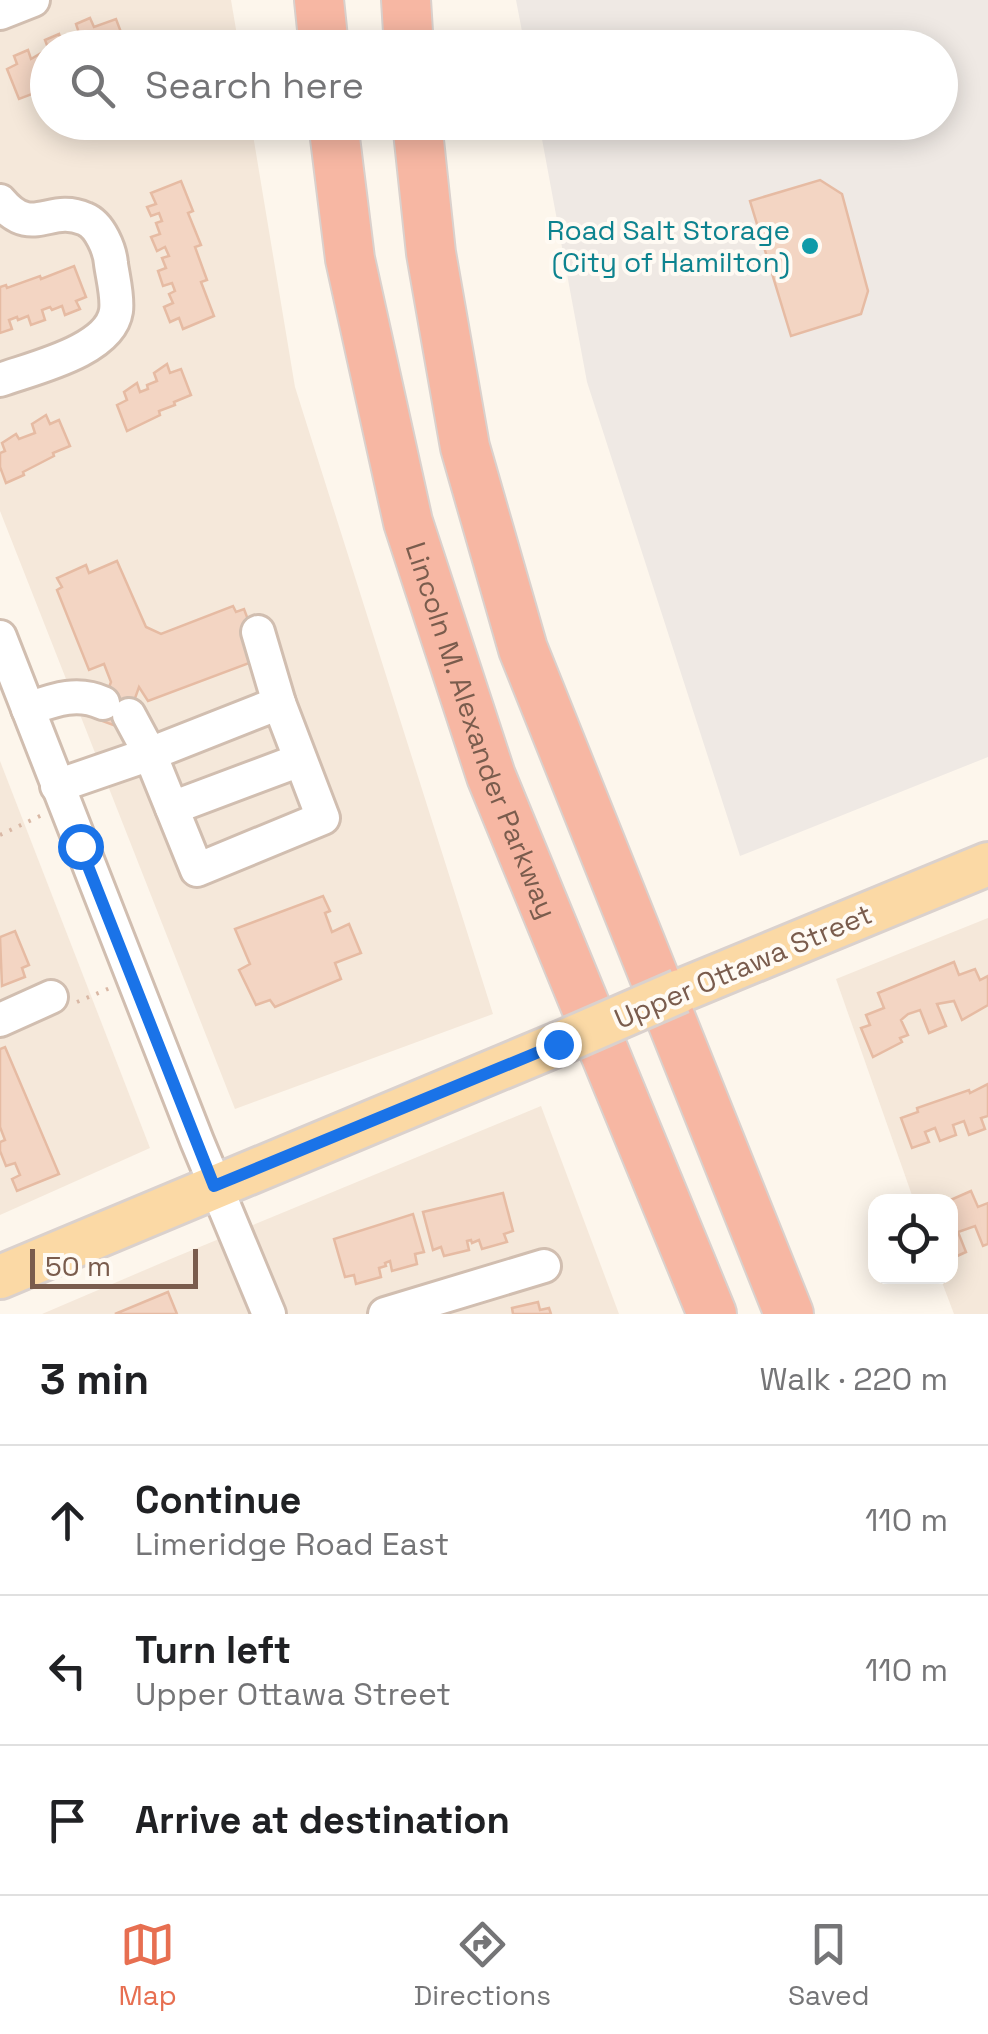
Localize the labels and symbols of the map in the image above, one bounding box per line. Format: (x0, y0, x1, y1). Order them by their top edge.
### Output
place label: Road Salt Storage (City of Hamilton) (547, 212, 790, 280)
marker: Road Salt Storage (City of Hamilton) (799, 235, 821, 257)
street label: Lincoln M. Alexander Parkway (398, 537, 565, 924)
route start (58, 824, 104, 870)
street label: Upper Ottawa Street (609, 895, 877, 1037)
route end (536, 1022, 582, 1068)
scale bar (30, 1244, 198, 1288)

